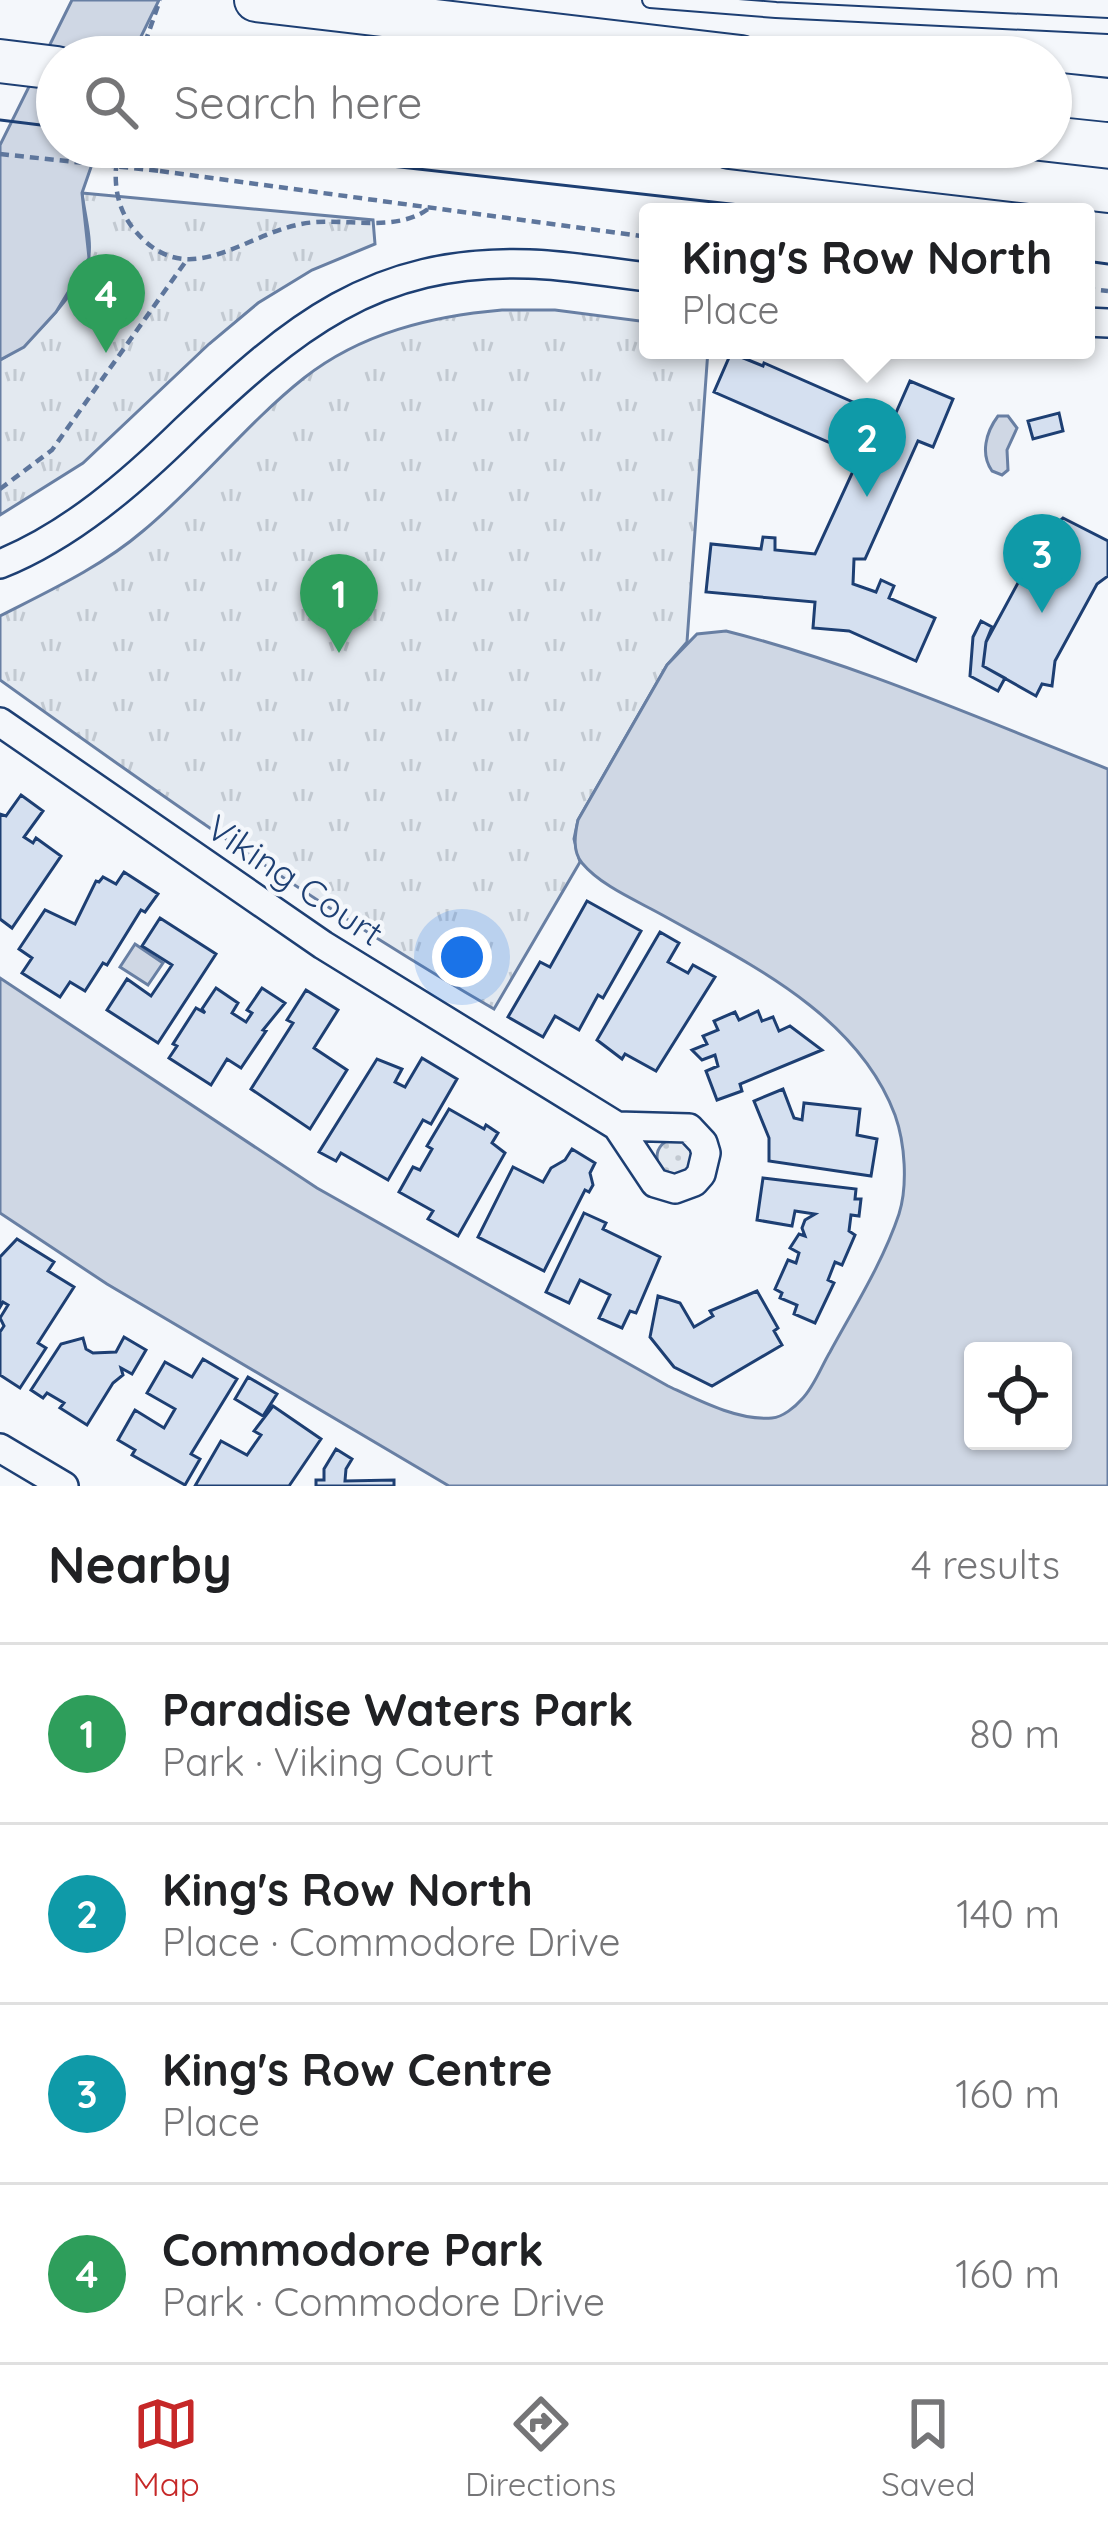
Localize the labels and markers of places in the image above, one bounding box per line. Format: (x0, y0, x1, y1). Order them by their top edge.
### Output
pin: 4 (67, 254, 145, 353)
pin: 2 (828, 398, 906, 497)
pin: 3 (1003, 514, 1081, 613)
pin: 1 (300, 554, 378, 653)

